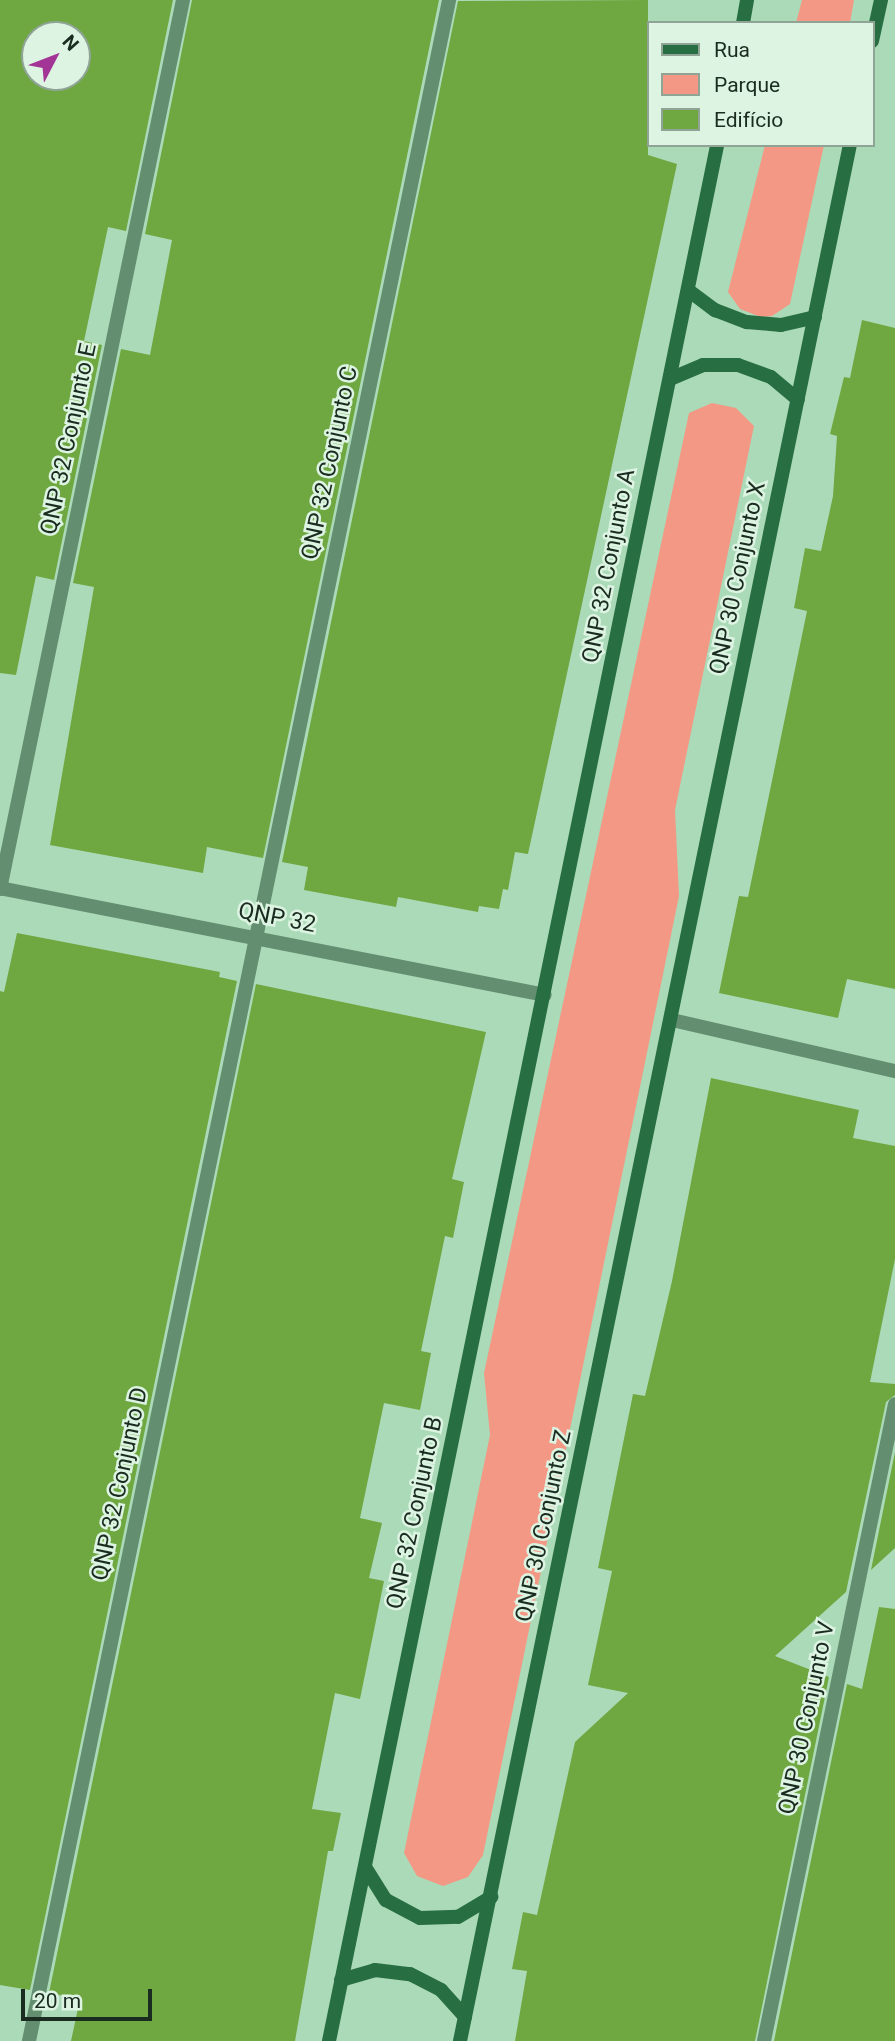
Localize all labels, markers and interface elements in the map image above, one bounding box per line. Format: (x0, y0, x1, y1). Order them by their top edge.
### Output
north arrow (21, 21, 91, 91)
legend (646, 21, 874, 147)
text: N (57, 30, 84, 56)
text: Rua (714, 38, 750, 62)
text: Parque (714, 73, 780, 97)
text: Edifício (714, 108, 783, 132)
street label: QNP 32 Conjunto E (35, 341, 103, 537)
street label: QNP 32 Conjunto C (296, 364, 364, 562)
street label: QNP 32 Conjunto A (577, 467, 641, 665)
street label: QNP 30 Conjunto X (704, 479, 772, 677)
street label: QNP 32 (236, 897, 318, 939)
street label: QNP 32 Conjunto D (86, 1385, 154, 1583)
street label: QNP 32 Conjunto B (381, 1414, 449, 1612)
street label: QNP 30 Conjunto Z (510, 1427, 578, 1625)
street label: QNP 30 Conjunto V (773, 1619, 841, 1817)
scale bar (24, 1974, 156, 2018)
text: 20 m (34, 1989, 81, 2013)

